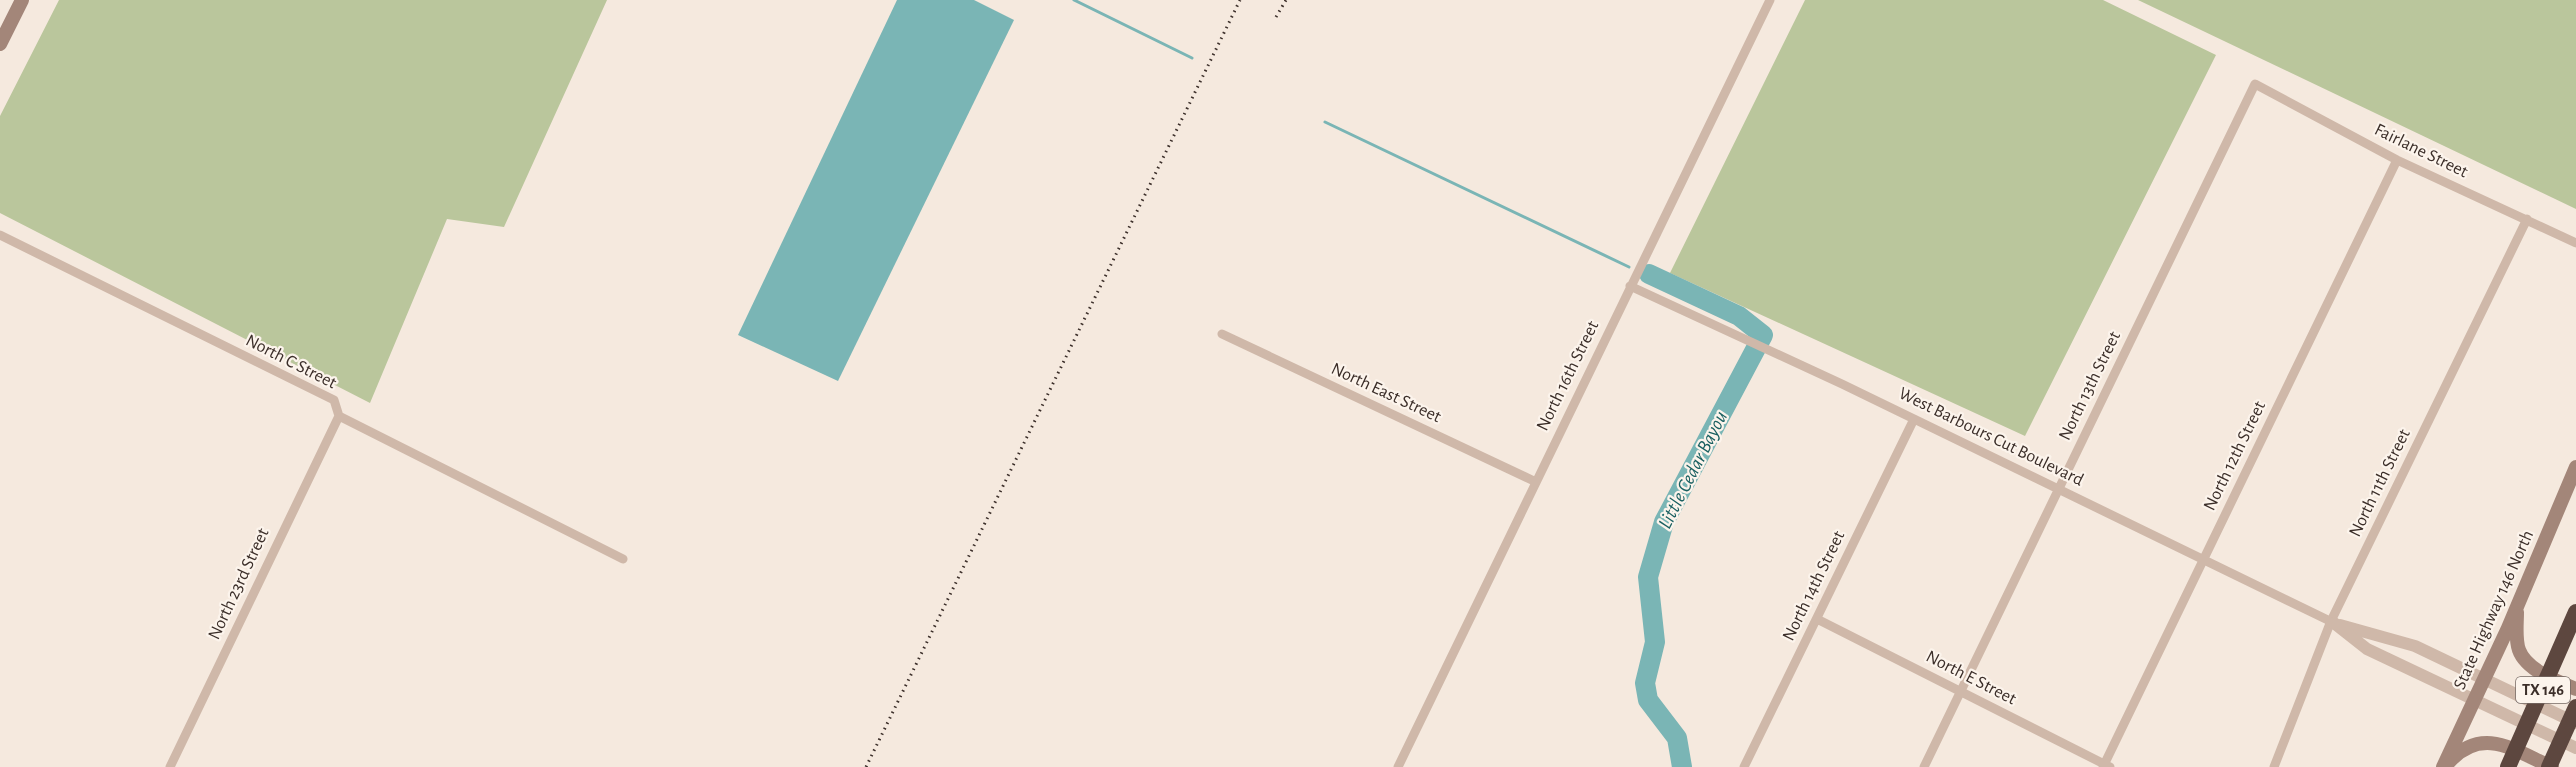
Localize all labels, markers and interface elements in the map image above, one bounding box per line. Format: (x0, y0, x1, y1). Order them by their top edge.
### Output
street label: Fairlane Street (2372, 121, 2471, 181)
street label: North 16th Street (1534, 318, 1602, 434)
street label: North 13th Street (2056, 329, 2124, 443)
street label: North C Street (243, 331, 339, 393)
street label: North East Street (1328, 360, 1444, 426)
street label: West Barbours Cut Boulevard (1896, 384, 2086, 490)
street label: North 12th Street (2201, 398, 2269, 514)
water label: Little Cedar Bayou (1655, 408, 1731, 532)
street label: North 11th Street (2346, 426, 2414, 540)
street label: North 23rd Street (205, 525, 273, 642)
street label: North 14th Street (1780, 528, 1848, 644)
street label: State Highway 146 North (2451, 528, 2537, 692)
street label: North E Street (1923, 648, 2019, 708)
road number: TX 146 (2516, 677, 2570, 703)

